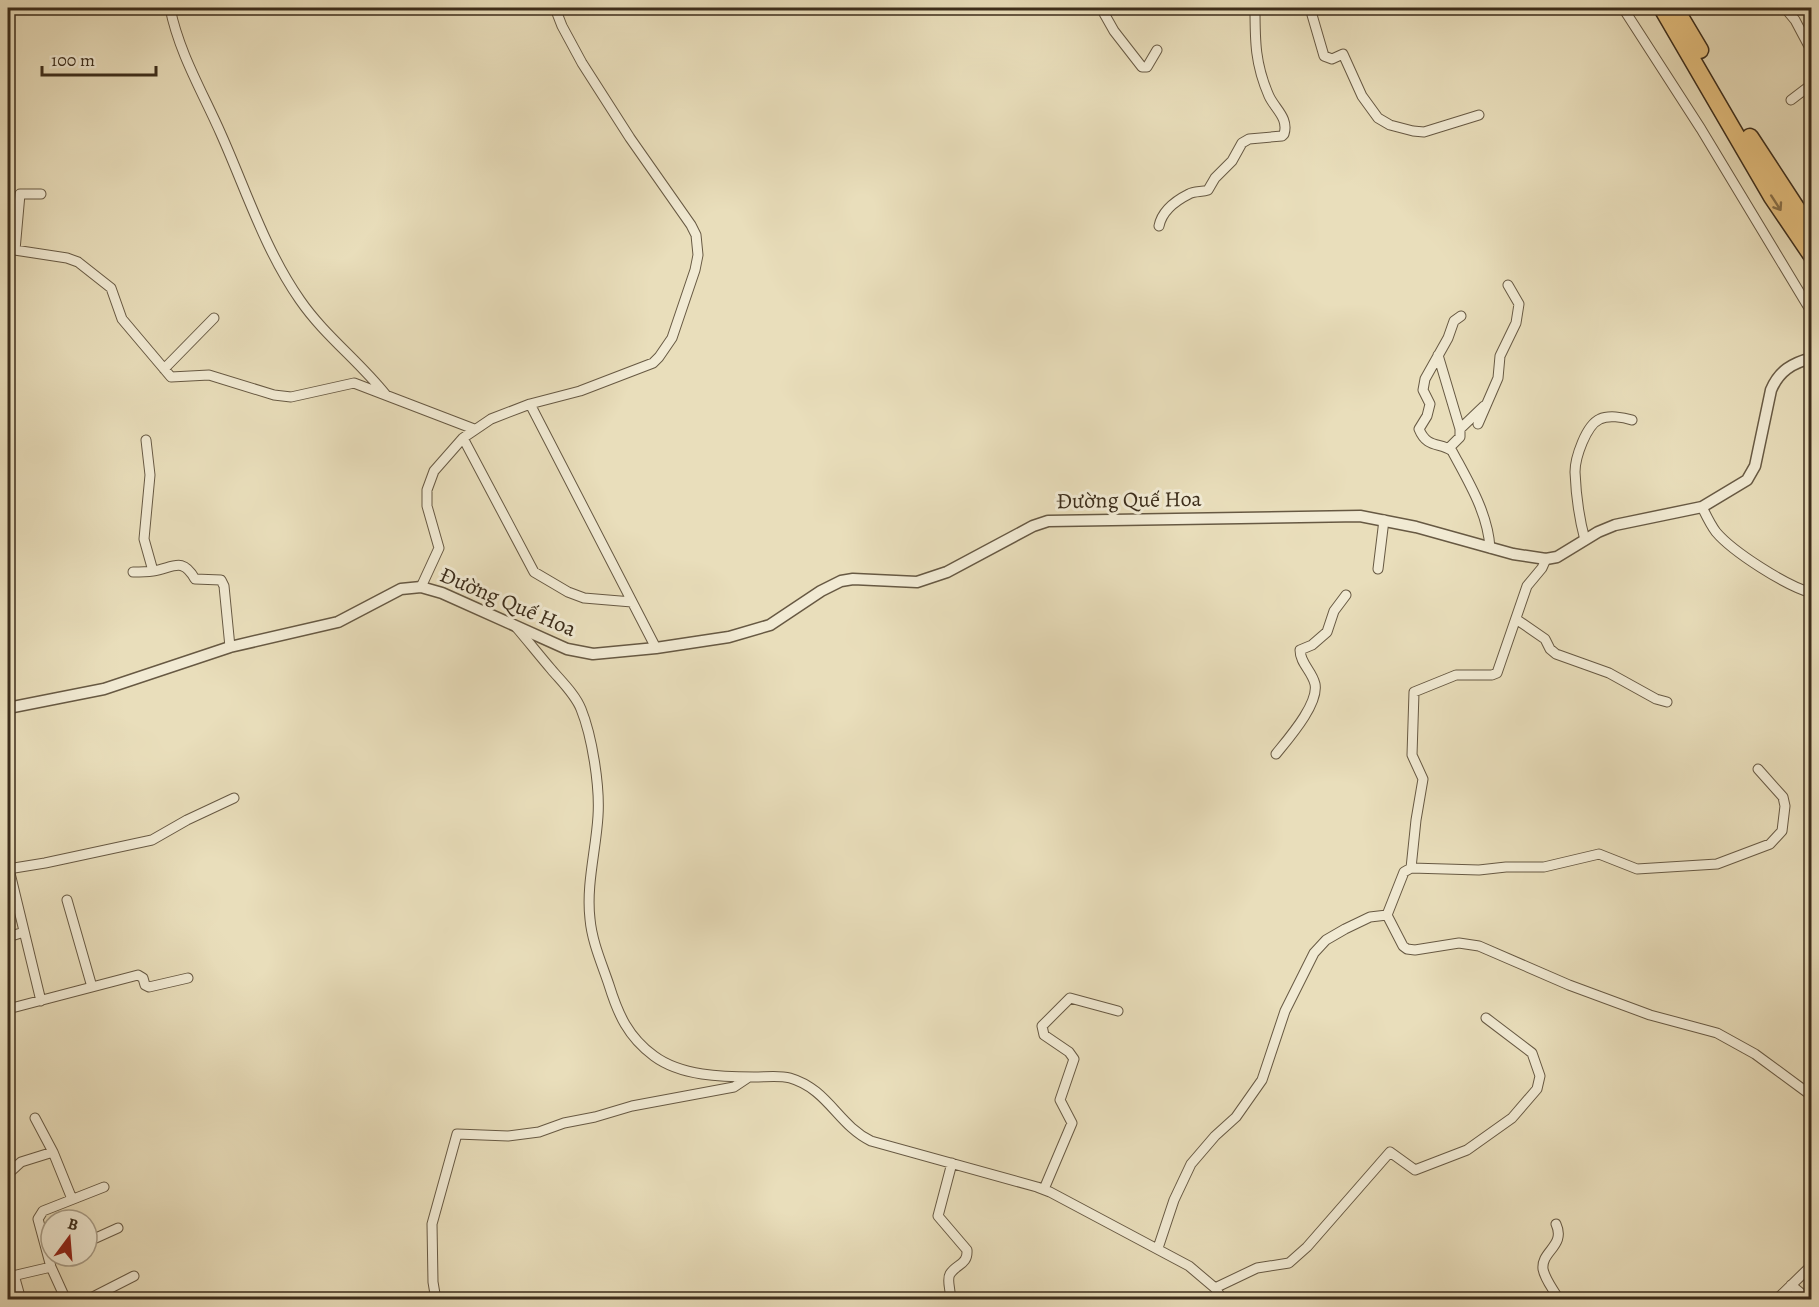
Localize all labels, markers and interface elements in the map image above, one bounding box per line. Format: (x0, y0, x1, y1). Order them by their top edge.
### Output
scale bar (42, 39, 156, 77)
text: 100 m (51, 48, 95, 72)
one-way arrow (1770, 194, 1782, 211)
street label: Đường Quế Hoa (1056, 484, 1203, 516)
street label: Đường Quế Hoa (435, 560, 581, 645)
north arrow (39, 1208, 99, 1268)
text: B (65, 1213, 81, 1237)

